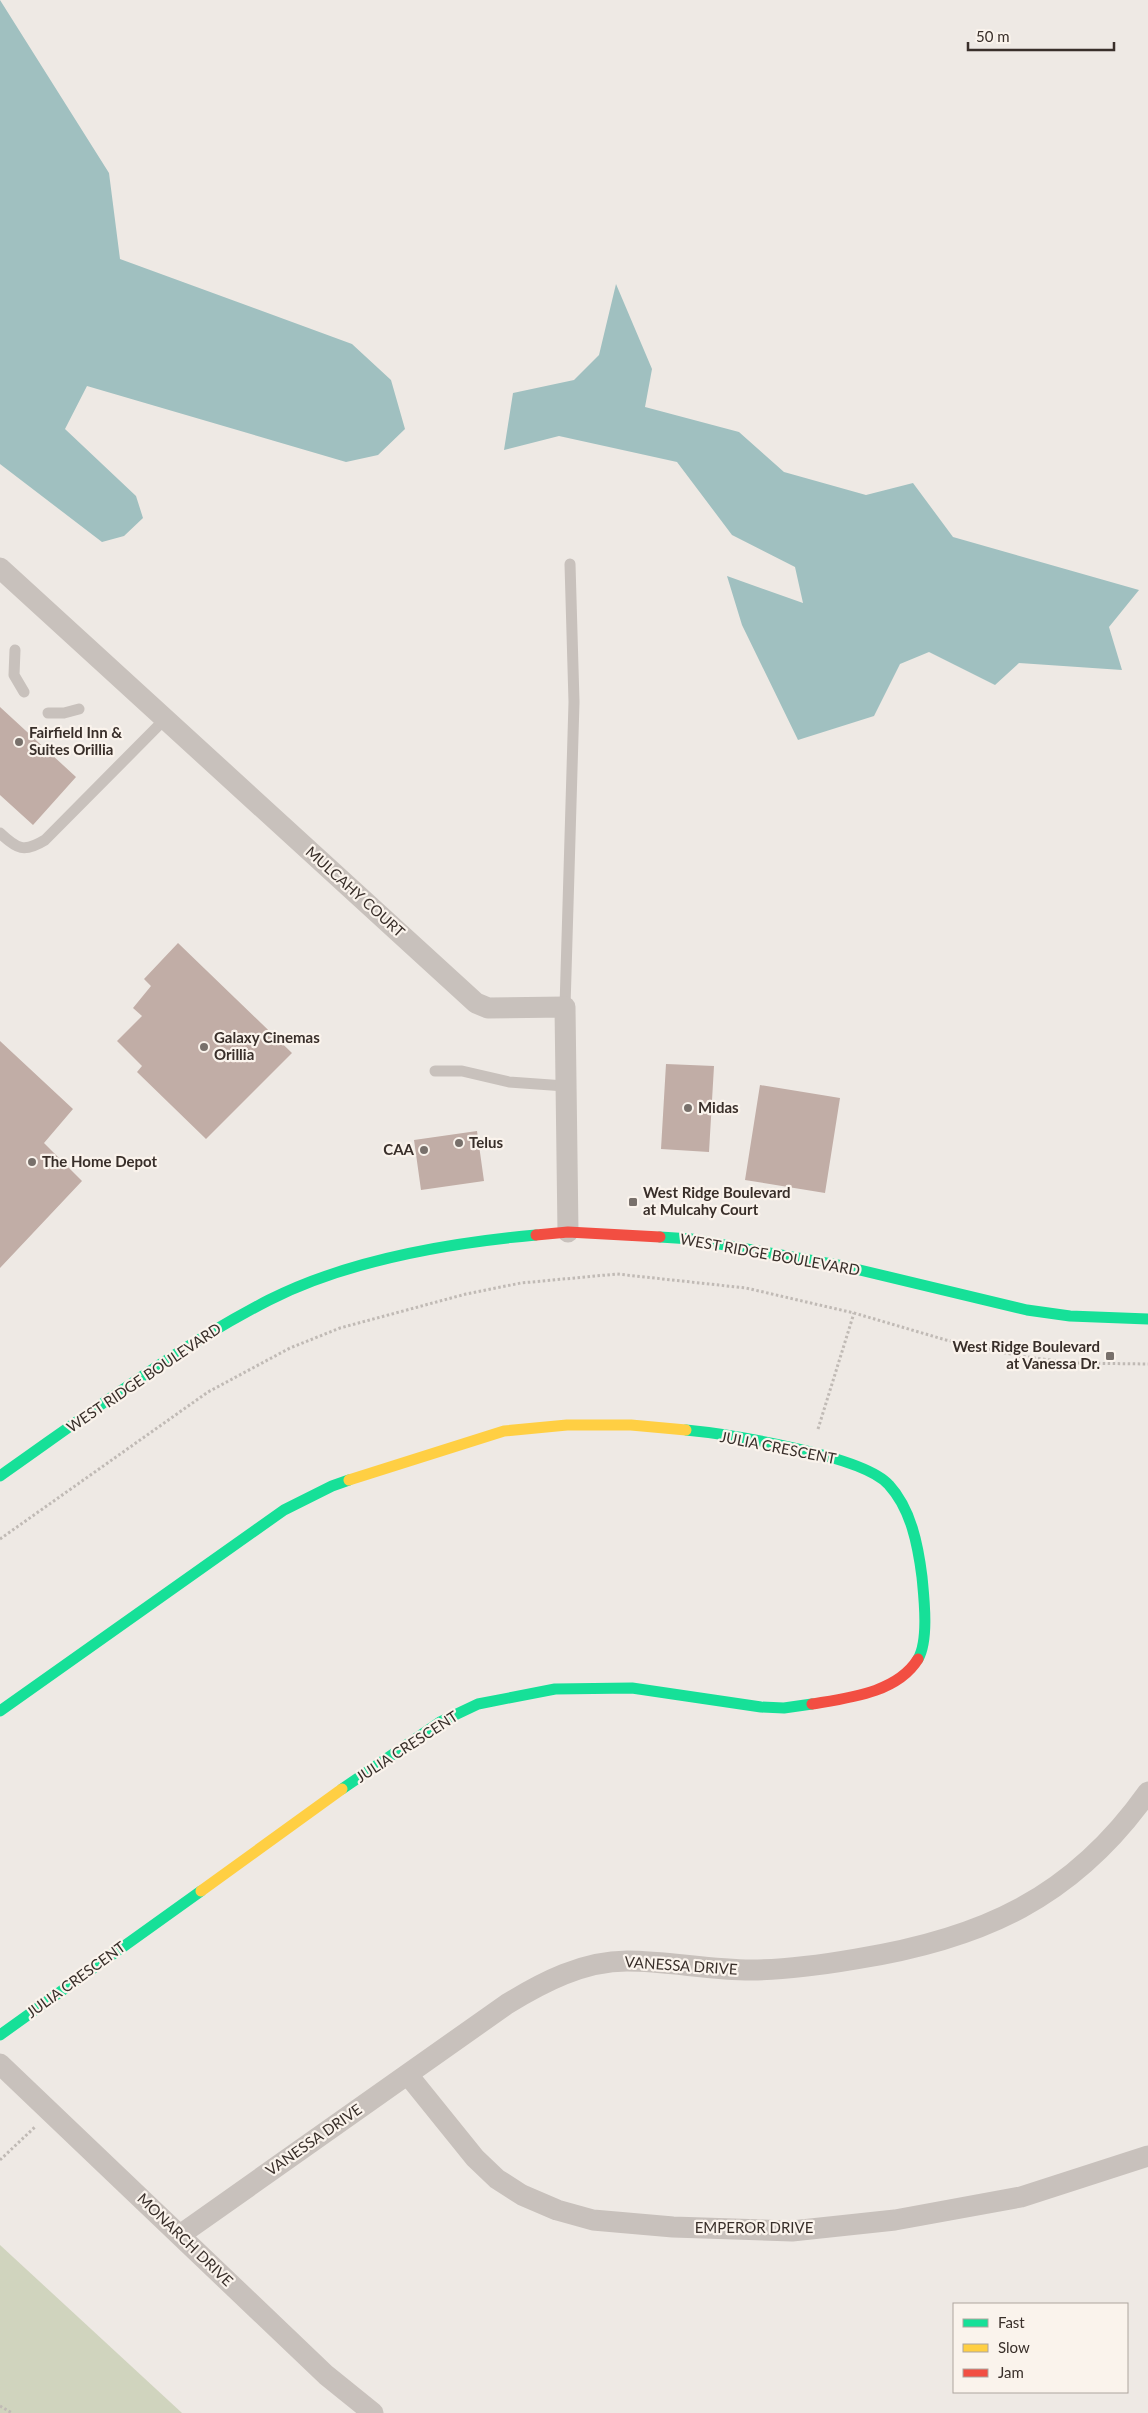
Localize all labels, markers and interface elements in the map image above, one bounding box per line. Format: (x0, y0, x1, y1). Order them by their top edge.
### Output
scale bar (968, 20, 1114, 52)
text: 50 m (976, 27, 1010, 45)
place label: Fairfield Inn & Suites Orillia (29, 723, 122, 758)
marker: Fairfield Inn & Suites Orillia (13, 736, 25, 748)
street label: MULCAHY COURT (302, 842, 409, 941)
place label: Galaxy Cinemas Orillia (214, 1028, 320, 1063)
marker: Galaxy Cinemas Orillia (198, 1041, 210, 1053)
place label: Midas (698, 1098, 739, 1116)
marker: Midas (682, 1102, 694, 1114)
place label: Telus (469, 1133, 503, 1151)
marker: Telus (453, 1137, 465, 1149)
place label: CAA (383, 1140, 415, 1158)
marker: CAA (418, 1144, 430, 1156)
place label: The Home Depot (42, 1152, 157, 1170)
marker: The Home Depot (26, 1156, 38, 1168)
place label: West Ridge Boulevard at Mulcahy Court (643, 1183, 791, 1218)
marker: West Ridge Boulevard at Mulcahy Court (627, 1196, 639, 1208)
street label: WEST RIDGE BOULEVARD (679, 1229, 862, 1279)
street label: WEST RIDGE BOULEVARD (63, 1319, 224, 1436)
place label: West Ridge Boulevard at Vanessa Dr. (952, 1337, 1100, 1372)
marker: West Ridge Boulevard at Vanessa Dr. (1104, 1350, 1116, 1362)
street label: JULIA CRESCENT (719, 1427, 838, 1467)
street label: JULIA CRESCENT (352, 1706, 461, 1786)
street label: JULIA CRESCENT (22, 1937, 129, 2021)
street label: VANESSA DRIVE (624, 1952, 738, 1978)
street label: VANESSA DRIVE (262, 2099, 365, 2179)
street label: MONARCH DRIVE (134, 2189, 237, 2290)
street label: EMPEROR DRIVE (695, 2218, 813, 2236)
legend (953, 2303, 1128, 2393)
text: Fast (998, 2313, 1025, 2331)
text: Slow (998, 2338, 1030, 2356)
text: Jam (998, 2363, 1024, 2381)

